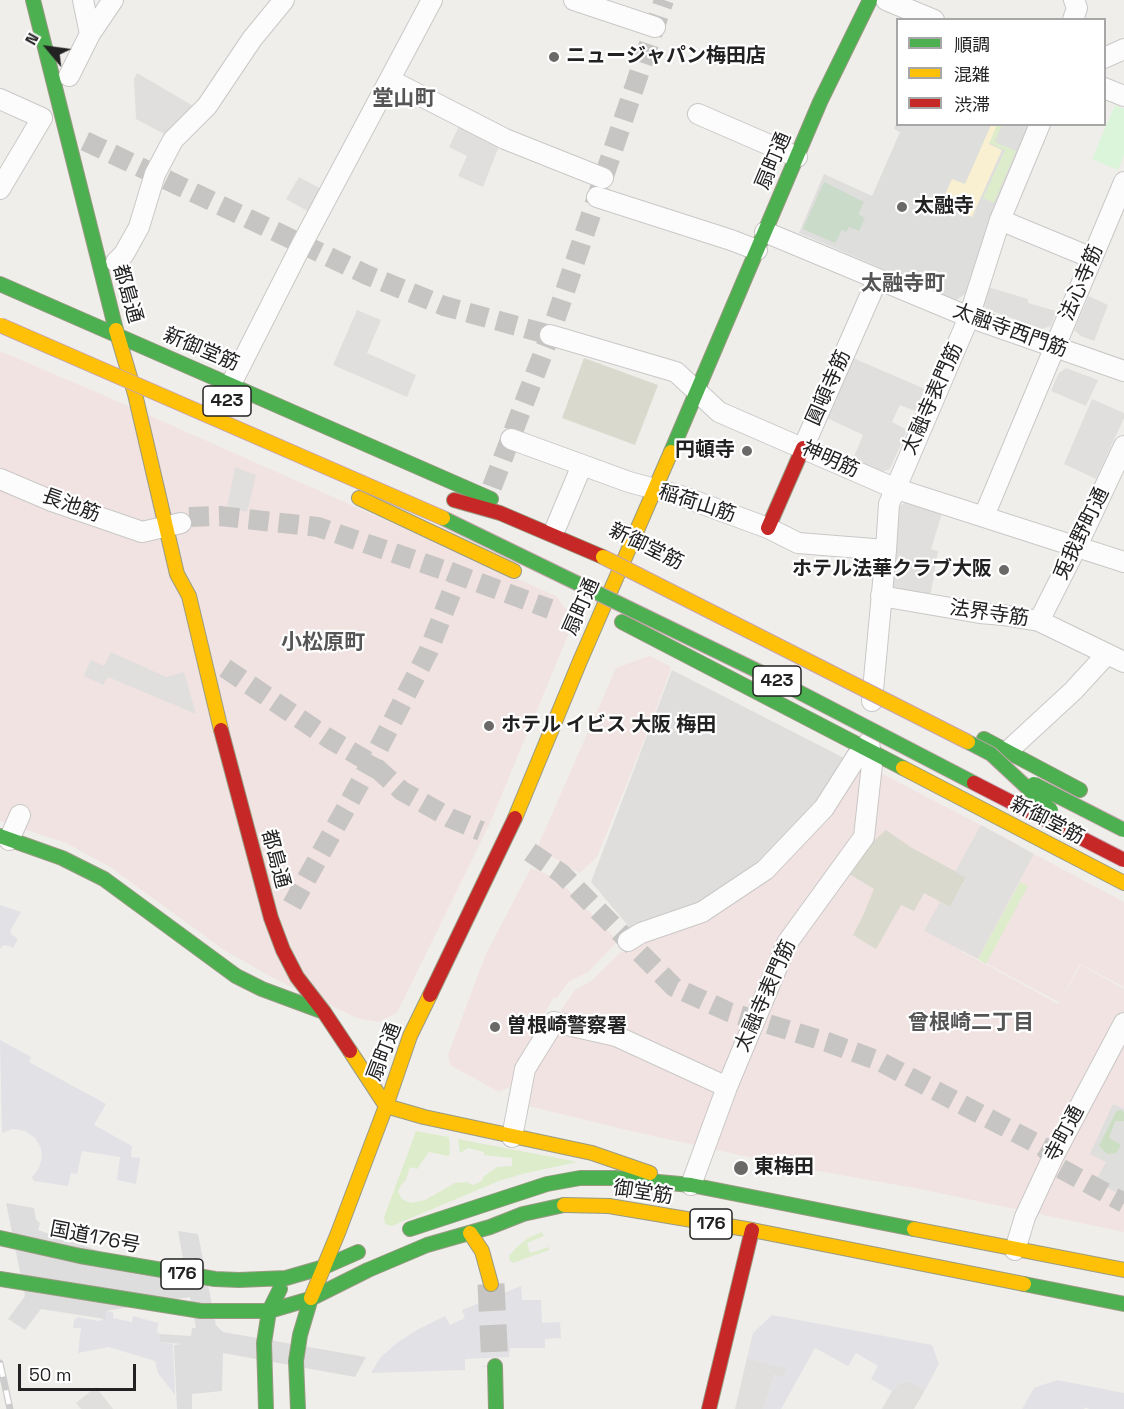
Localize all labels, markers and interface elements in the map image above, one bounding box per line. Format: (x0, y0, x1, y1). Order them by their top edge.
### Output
north arrow (18, 18, 78, 78)
legend (896, 18, 1106, 126)
text: N (20, 29, 44, 49)
text: 順調 (954, 33, 990, 56)
place label: ニュージャパン梅田店 (566, 45, 766, 69)
marker: ニュージャパン梅田店 (547, 50, 561, 64)
text: 混雑 (954, 63, 990, 86)
district label: 堂山町 (373, 86, 435, 112)
text: 渋滞 (954, 93, 990, 116)
street label: 扇町通 (751, 129, 797, 193)
place label: 太融寺 (914, 195, 974, 219)
marker: 太融寺 (895, 200, 909, 214)
street label: 法心寺筋 (1055, 241, 1109, 325)
street label: 都島通 (107, 262, 147, 326)
district label: 太融寺町 (861, 271, 945, 297)
street label: 太融寺西門筋 (950, 299, 1070, 363)
street label: 新御堂筋 (159, 323, 243, 377)
street label: 太融寺表門筋 (898, 339, 968, 459)
street label: 圓頓寺筋 (802, 347, 856, 429)
road number: 423 (203, 386, 251, 416)
street label: 神明筋 (798, 437, 862, 483)
place label: 円頓寺 (675, 439, 735, 463)
marker: 円頓寺 (740, 444, 754, 458)
street label: 稲荷山筋 (655, 480, 739, 528)
street label: 長池筋 (39, 484, 103, 528)
street label: 兎我野町通 (1049, 484, 1115, 584)
street label: 新御堂筋 (605, 519, 687, 575)
place label: ホテル法華クラブ大阪 (792, 558, 992, 582)
marker: ホテル法華クラブ大阪 (997, 563, 1011, 577)
street label: 扇町通 (559, 575, 605, 639)
street label: 法界寺筋 (948, 597, 1030, 631)
district label: 小松原町 (281, 630, 365, 656)
road number: 423 (753, 666, 801, 696)
place label: ホテル イビス 大阪 梅田 (501, 714, 716, 738)
marker: ホテル イビス 大阪 梅田 (482, 719, 496, 733)
street label: 新御堂筋 (1006, 792, 1088, 850)
street label: 都島通 (256, 827, 294, 891)
street label: 太融寺表門筋 (731, 936, 801, 1056)
district label: 曾根崎二丁目 (908, 1010, 1034, 1036)
place label: 曽根崎警察署 (507, 1015, 627, 1039)
street label: 扇町通 (363, 1020, 407, 1084)
marker: 曽根崎警察署 (488, 1020, 502, 1034)
street label: 寺町通 (1040, 1102, 1090, 1166)
place label: 東梅田 (754, 1156, 814, 1180)
marker: 東梅田 (732, 1159, 750, 1177)
street label: 御堂筋 (611, 1176, 675, 1210)
road number: 176 (690, 1209, 732, 1239)
street label: 国道176号 (48, 1217, 142, 1259)
road number: 176 (161, 1259, 203, 1289)
scale bar (21, 1352, 140, 1390)
text: 50 m (29, 1363, 71, 1386)

